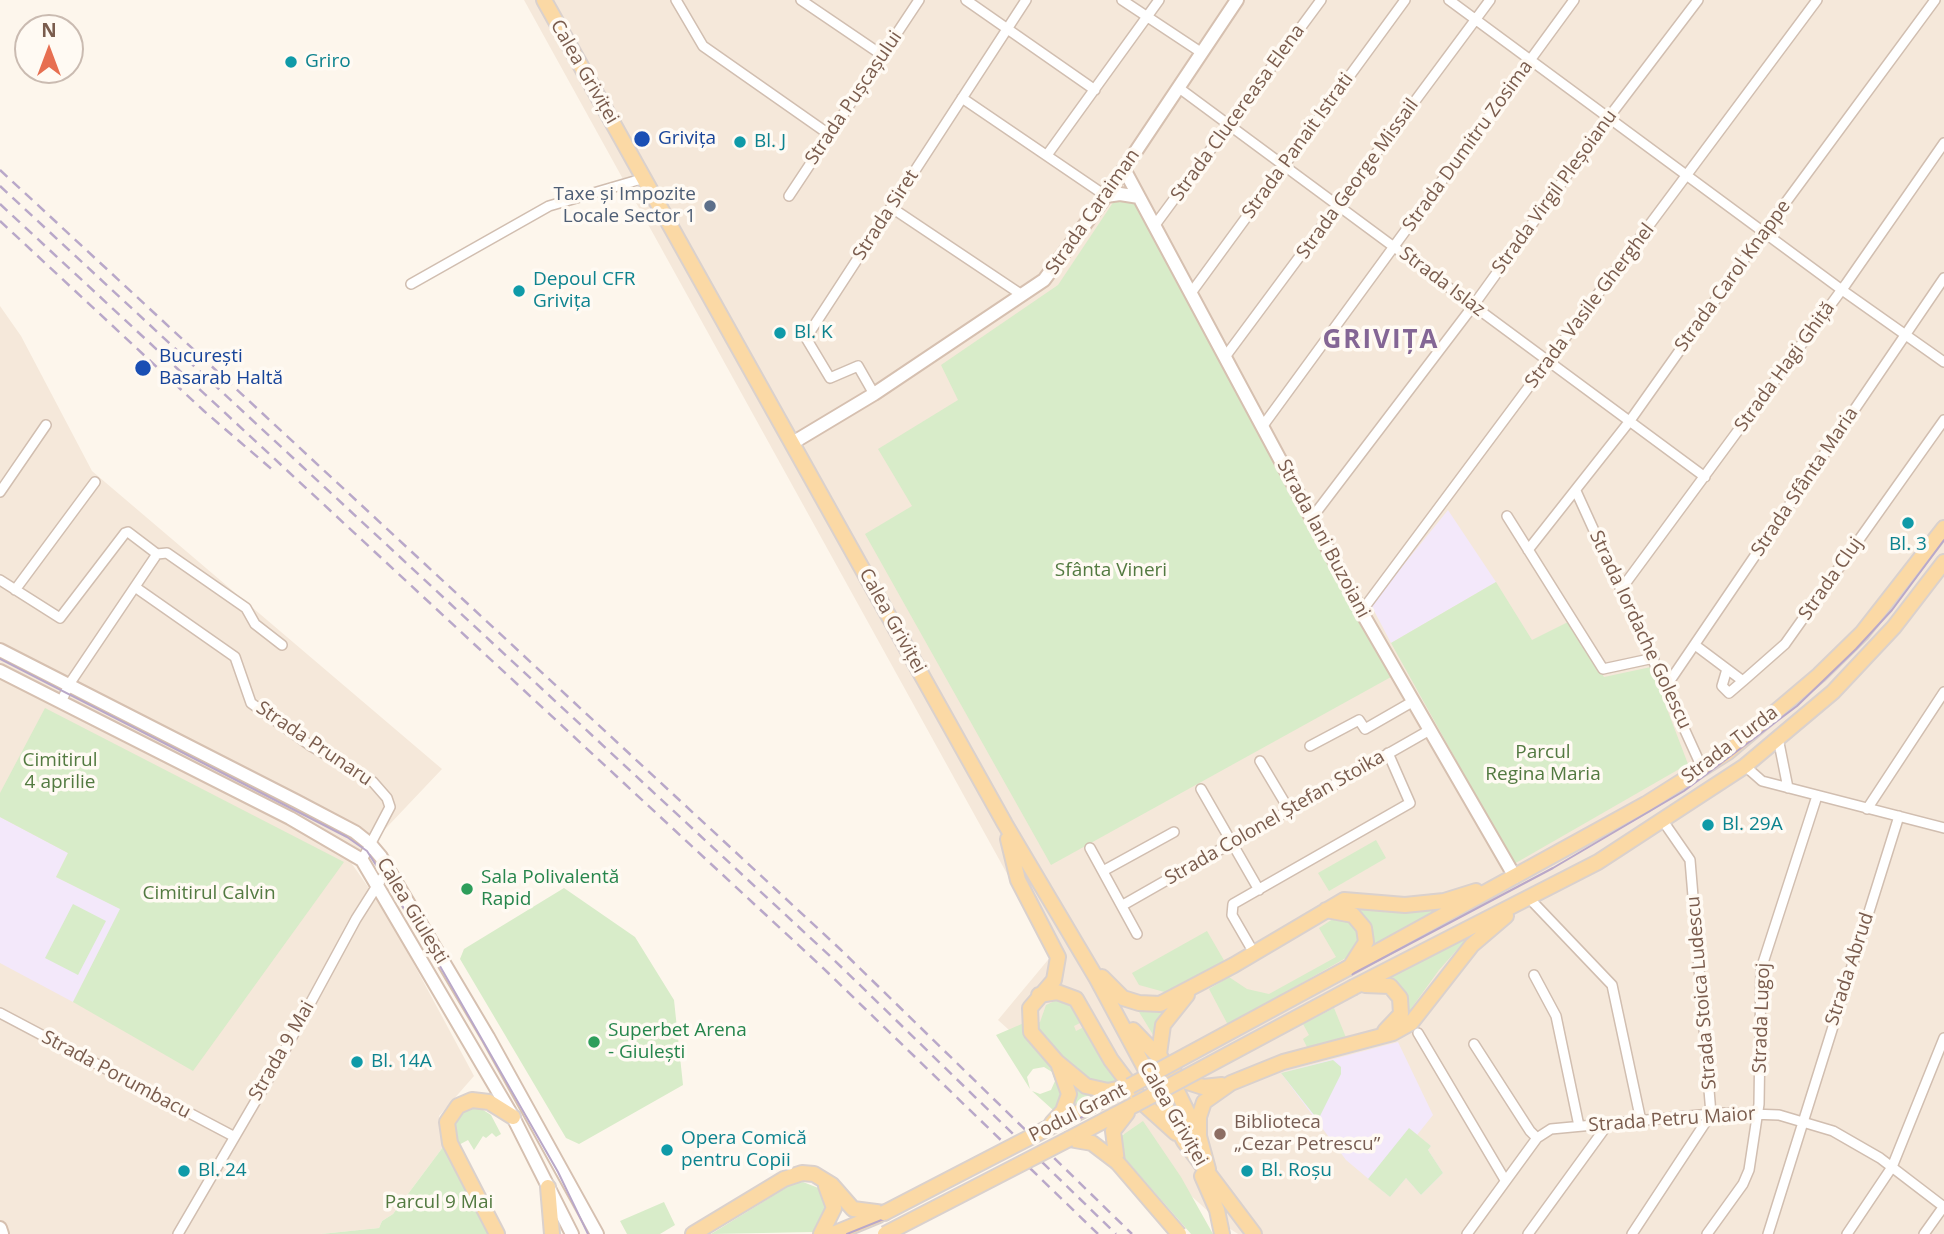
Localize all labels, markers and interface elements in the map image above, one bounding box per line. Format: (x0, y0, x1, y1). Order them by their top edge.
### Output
north arrow (14, 14, 84, 84)
street label: Calea Griviței (545, 16, 623, 128)
text: N (41, 17, 57, 43)
street label: Strada Clucereasa Elena (1166, 20, 1310, 206)
street label: Strada Pușcașului (801, 27, 907, 169)
place label: Griro (305, 51, 351, 73)
marker: Griro (283, 54, 299, 70)
street label: Strada Dumitru Zosima (1398, 56, 1538, 236)
street label: Strada Panait Istrati (1238, 69, 1358, 223)
street label: Strada George Missail (1292, 94, 1424, 264)
street label: Strada Virgil Pleșoianu (1488, 105, 1622, 279)
place label: Grivița (658, 128, 716, 150)
marker: Grivița (632, 129, 652, 149)
place label: Bl. J (754, 131, 786, 153)
marker: Bl. J (732, 134, 748, 150)
street label: Strada Caraiman (1041, 145, 1145, 279)
street label: Strada Siret (848, 166, 924, 264)
place label: Taxe și Impozite Locale Sector 1 (554, 184, 696, 228)
street label: Strada Carol Knappe (1670, 196, 1796, 356)
marker: Taxe și Impozite Locale Sector 1 (702, 198, 718, 214)
street label: Strada Vasile Gherghel (1521, 219, 1659, 393)
street label: Strada Islaz (1395, 242, 1489, 322)
place label: Depoul CFR Grivița (533, 269, 635, 313)
marker: Depoul CFR Grivița (511, 283, 527, 299)
street label: Strada Hagi Ghiță (1730, 298, 1840, 436)
place label: Bl. K (794, 322, 833, 344)
marker: Bl. K (772, 325, 788, 341)
district label: GRIVIȚA (1323, 325, 1439, 357)
place label: București Basarab Haltă (159, 346, 283, 390)
marker: București Basarab Haltă (133, 358, 153, 378)
street label: Strada Sfânta Maria (1747, 403, 1863, 561)
street label: Strada Iani Buzoiani (1272, 456, 1374, 622)
marker: Bl. 3 (1900, 515, 1916, 531)
street label: Strada Iordache Golescu (1584, 527, 1696, 733)
street label: Strada Cluj (1794, 533, 1868, 625)
place label: Bl. 3 (1889, 534, 1927, 556)
park label: Sfânta Vineri (1055, 560, 1167, 582)
street label: Calea Griviței (854, 565, 930, 677)
street label: Strada Prunaru (252, 697, 376, 791)
street label: Strada Turda (1677, 701, 1783, 789)
park label: Parcul Regina Maria (1485, 742, 1601, 786)
street label: Strada Colonel Ștefan Stoika (1161, 746, 1389, 890)
park label: Cimitirul 4 aprilie (23, 750, 97, 794)
place label: Bl. 29A (1722, 814, 1783, 836)
marker: Bl. 29A (1700, 817, 1716, 833)
street label: Calea Giulești (371, 854, 453, 968)
place label: Sala Polivalentă Rapid (481, 867, 619, 911)
marker: Sala Polivalentă Rapid (459, 881, 475, 897)
park label: Cimitirul Calvin (142, 883, 276, 905)
street label: Strada Stoica Ludescu (1682, 895, 1722, 1091)
street label: Strada Abrud (1821, 910, 1879, 1028)
street label: Strada Lugoj (1749, 962, 1775, 1074)
street label: Strada 9 Mai (244, 997, 320, 1105)
place label: Superbet Arena - Giulești (608, 1020, 747, 1064)
street label: Strada Porumbacu (38, 1026, 194, 1124)
marker: Superbet Arena - Giulești (586, 1034, 602, 1050)
place label: Bl. 14A (371, 1051, 432, 1073)
marker: Bl. 14A (349, 1054, 365, 1070)
street label: Calea Griviței (1134, 1058, 1212, 1170)
street label: Podul Grant (1025, 1079, 1131, 1147)
street label: Strada Petru Maior (1588, 1103, 1756, 1137)
place label: Biblioteca „Cezar Petrescu” (1234, 1112, 1380, 1156)
marker: Biblioteca „Cezar Petrescu” (1212, 1126, 1228, 1142)
place label: Opera Comică pentru Copii (681, 1128, 807, 1172)
marker: Opera Comică pentru Copii (659, 1142, 675, 1158)
place label: Bl. 24 (198, 1160, 247, 1182)
place label: Bl. Roșu (1261, 1160, 1332, 1182)
marker: Bl. 24 (176, 1163, 192, 1179)
marker: Bl. Roșu (1239, 1163, 1255, 1179)
park label: Parcul 9 Mai (385, 1192, 493, 1214)

